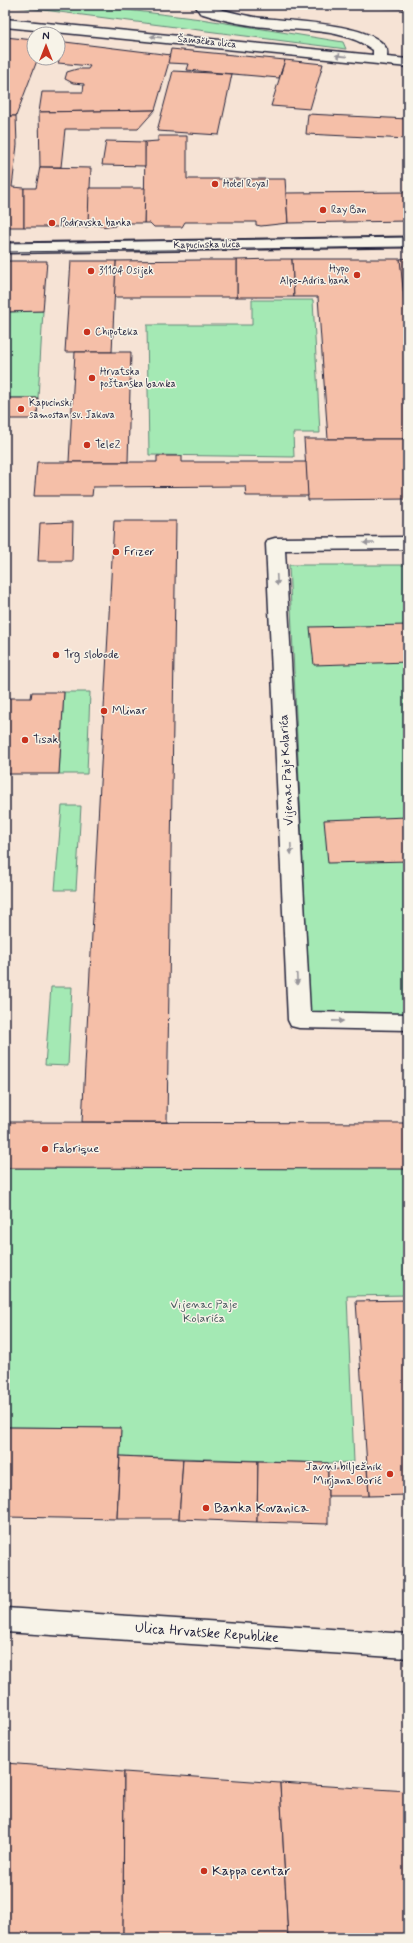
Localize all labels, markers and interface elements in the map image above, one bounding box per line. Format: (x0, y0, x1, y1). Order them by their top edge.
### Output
north arrow (26, 26, 66, 66)
text: N (42, 30, 50, 44)
street label: Šamačka ulica (177, 30, 237, 52)
one-way arrow (150, 34, 162, 41)
one-way arrow (335, 53, 347, 60)
place label: Hotel Royal (223, 178, 268, 191)
marker: Hotel Royal (210, 179, 220, 189)
place label: Ray Ban (331, 204, 366, 217)
marker: Ray Ban (318, 205, 328, 215)
place label: Podravska banka (60, 217, 131, 230)
marker: Podravska banka (47, 218, 57, 228)
street label: Kapucinska ulica (173, 238, 241, 252)
place label: Hypo Alpe-Adria bank (280, 263, 349, 288)
place label: 31104 Osijek (99, 265, 153, 278)
marker: 31104 Osijek (86, 266, 96, 276)
marker: Hypo Alpe-Adria bank (352, 270, 362, 280)
place label: Chipoteka (95, 326, 138, 339)
marker: Chipoteka (82, 327, 92, 337)
place label: Hrvatska poštanska banka (100, 366, 176, 391)
marker: Hrvatska poštanska banka (87, 373, 97, 383)
place label: Kapucinski samostan sv. Jakova (29, 397, 115, 422)
marker: Kapucinski samostan sv. Jakova (16, 404, 26, 414)
place label: Tele2 (95, 437, 120, 453)
marker: Tele2 (82, 440, 92, 450)
one-way arrow (363, 540, 375, 547)
place label: Frizer (124, 544, 155, 560)
marker: Frizer (111, 547, 121, 557)
one-way arrow (273, 574, 280, 586)
place label: Trg slobode (64, 647, 119, 663)
marker: Trg slobode (51, 650, 61, 660)
place label: Mlinar (112, 703, 147, 719)
marker: Mlinar (99, 706, 109, 716)
street label: Vijenac Paje Kolarića (276, 714, 298, 826)
place label: Tisak (33, 732, 59, 748)
marker: Tisak (20, 735, 30, 745)
one-way arrow (287, 843, 294, 856)
one-way arrow (294, 973, 300, 986)
one-way arrow (332, 1017, 344, 1024)
place label: Fabrique (53, 1141, 99, 1157)
marker: Fabrique (40, 1144, 50, 1154)
park label: Vijenac Paje Kolarića (171, 1297, 237, 1327)
place label: Javni bilježnik Mirjana Borić (305, 1459, 382, 1489)
marker: Javni bilježnik Mirjana Borić (385, 1469, 395, 1479)
place label: Banka Kovanica (214, 1499, 309, 1517)
marker: Banka Kovanica (201, 1503, 211, 1513)
street label: Ulica Hrvatske Republike (135, 1619, 280, 1647)
place label: Kappa centar (212, 1862, 290, 1880)
marker: Kappa centar (199, 1866, 209, 1876)

